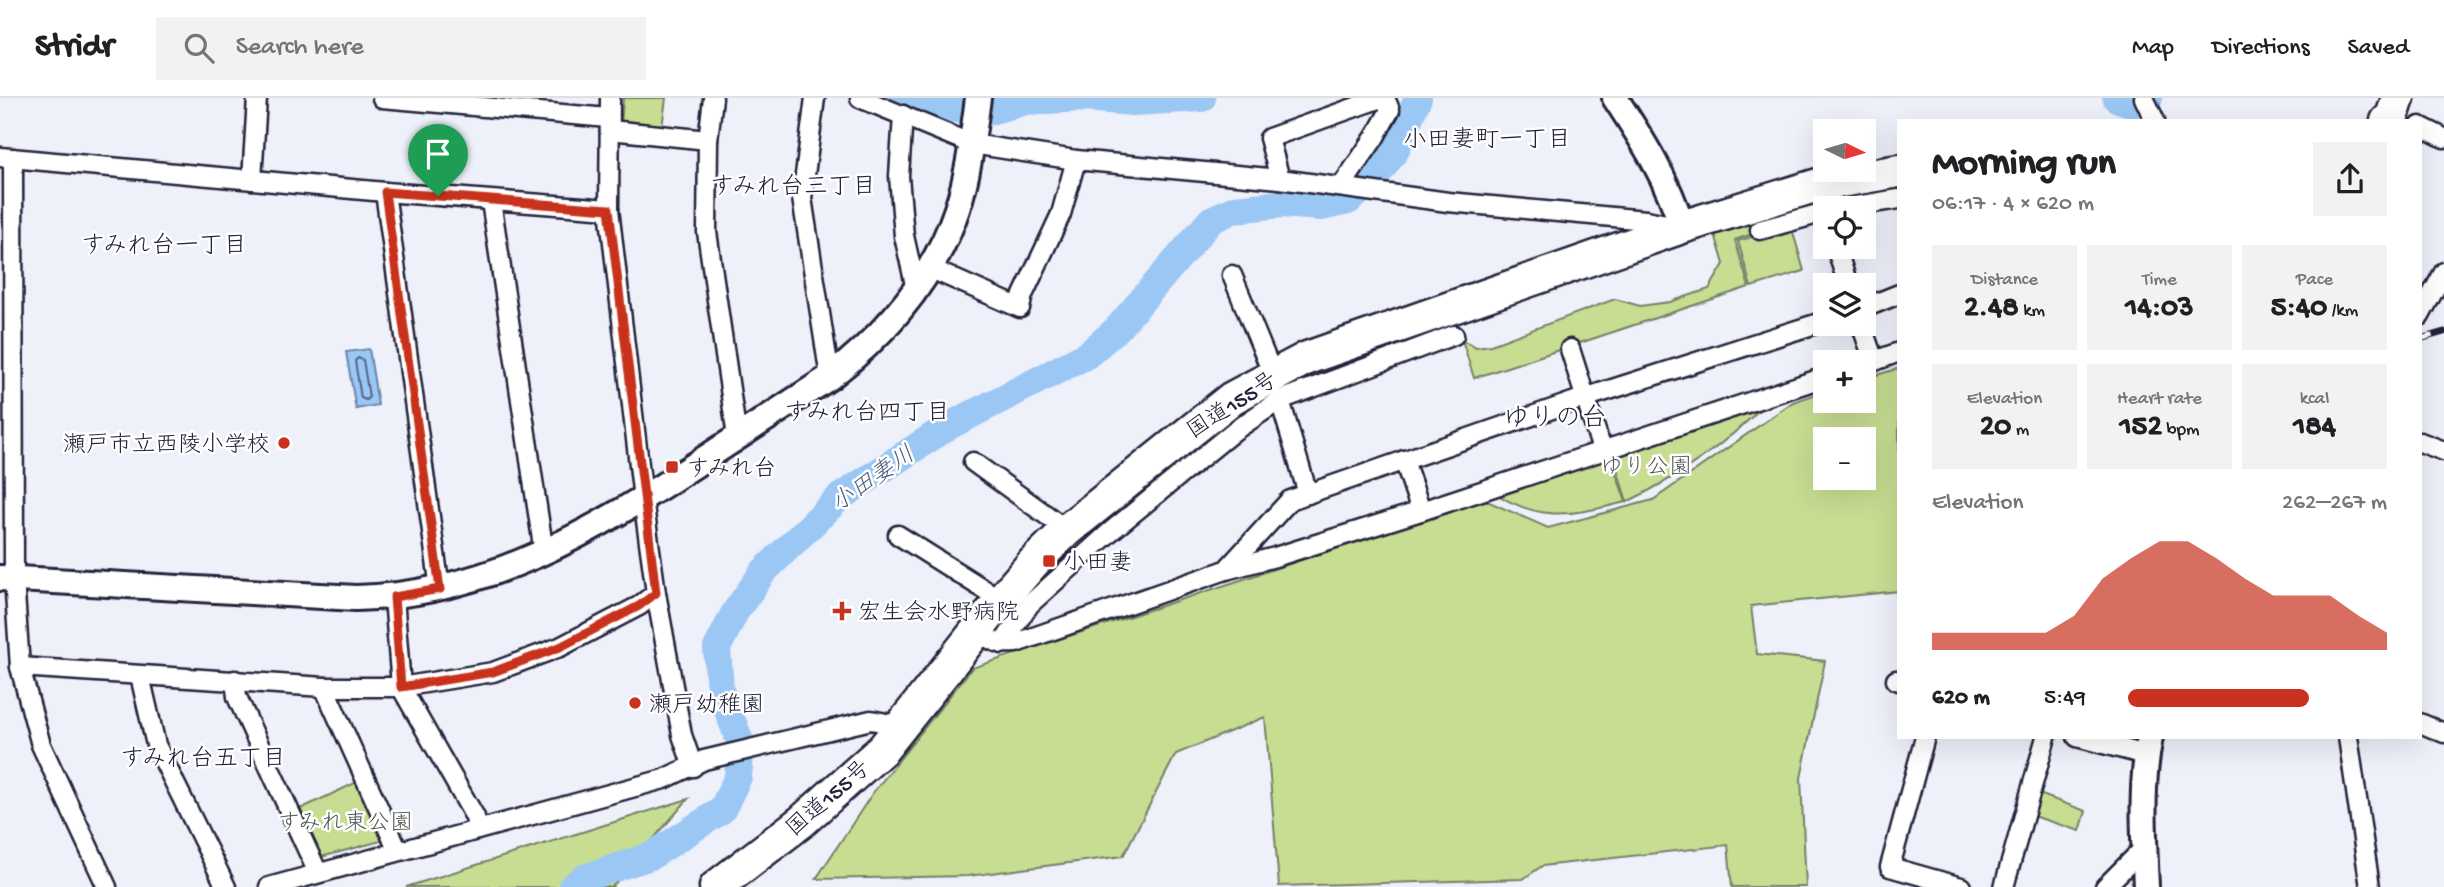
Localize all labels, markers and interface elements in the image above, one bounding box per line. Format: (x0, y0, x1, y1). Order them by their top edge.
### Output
search box (156, 17, 646, 80)
text: Stridr (35, 29, 114, 67)
icon: search (180, 29, 218, 67)
text: Search here (236, 33, 364, 64)
text: Map (2132, 34, 2174, 63)
text: Directions (2212, 34, 2310, 63)
text: Saved (2348, 34, 2409, 63)
north arrow (1813, 119, 1876, 182)
map controls (1813, 119, 1876, 490)
pin (408, 124, 468, 196)
district label: 小田妻町一丁目 (1403, 126, 1571, 156)
icon: arrive (419, 135, 457, 173)
button: share (2313, 142, 2387, 216)
text: Morning run (1932, 143, 2116, 187)
district label: すみれ台三丁目 (710, 173, 876, 203)
text: 06:17 · 4 × 620 m (1932, 191, 2094, 218)
button: locate (1813, 196, 1876, 259)
district label: すみれ台一丁目 (81, 232, 247, 262)
text: Distance (1971, 269, 2038, 292)
text: Time (2142, 269, 2177, 292)
text: Pace (2296, 269, 2333, 292)
button: layers (1813, 273, 1876, 336)
text: 2.48 (1964, 292, 2019, 327)
text: 14:03 (2125, 292, 2194, 327)
text: 5:40 (2271, 292, 2327, 327)
text: km (2019, 300, 2045, 323)
text: /km (2327, 300, 2358, 323)
button: + (1813, 350, 1876, 413)
street label: 国道155号 (1182, 367, 1283, 446)
text: Elevation (1967, 388, 2042, 411)
text: Heart rate (2117, 388, 2202, 411)
text: kcal (2300, 388, 2329, 411)
district label: すみれ台四丁目 (784, 399, 950, 429)
district label: ゆりの台 (1503, 404, 1607, 436)
text: 20 (1980, 411, 2011, 446)
text: 152 (2120, 411, 2162, 446)
text: 184 (2293, 411, 2336, 446)
text: m (2011, 419, 2029, 442)
text: bpm (2162, 419, 2199, 442)
button: − (1813, 427, 1876, 490)
place label: 瀬戸市立西陵小学校 (63, 432, 270, 460)
marker: 瀬戸市立西陵小学校 (276, 435, 292, 451)
water label: 小田妻川 (826, 441, 922, 520)
park label: ゆり公園 (1600, 455, 1692, 482)
place label: すみれ台 (686, 456, 776, 484)
marker: すみれ台 (664, 459, 680, 475)
text: Elevation (1932, 490, 2023, 517)
text: 262–267 m (2282, 490, 2387, 517)
place label: 小田妻 (1063, 550, 1132, 578)
marker: 小田妻 (1041, 553, 1057, 569)
place label: 宏生会水野病院 (858, 599, 1019, 628)
marker: 宏生会水野病院 (832, 601, 852, 621)
text: 620 m (1932, 685, 1990, 712)
text: 5:49 (2044, 685, 2086, 712)
place label: 瀬戸幼稚園 (649, 692, 764, 720)
marker: 瀬戸幼稚園 (627, 695, 643, 711)
district label: すみれ台五丁目 (120, 745, 286, 775)
street label: 国道155号 (781, 755, 877, 843)
park label: すみれ東公園 (277, 810, 413, 838)

